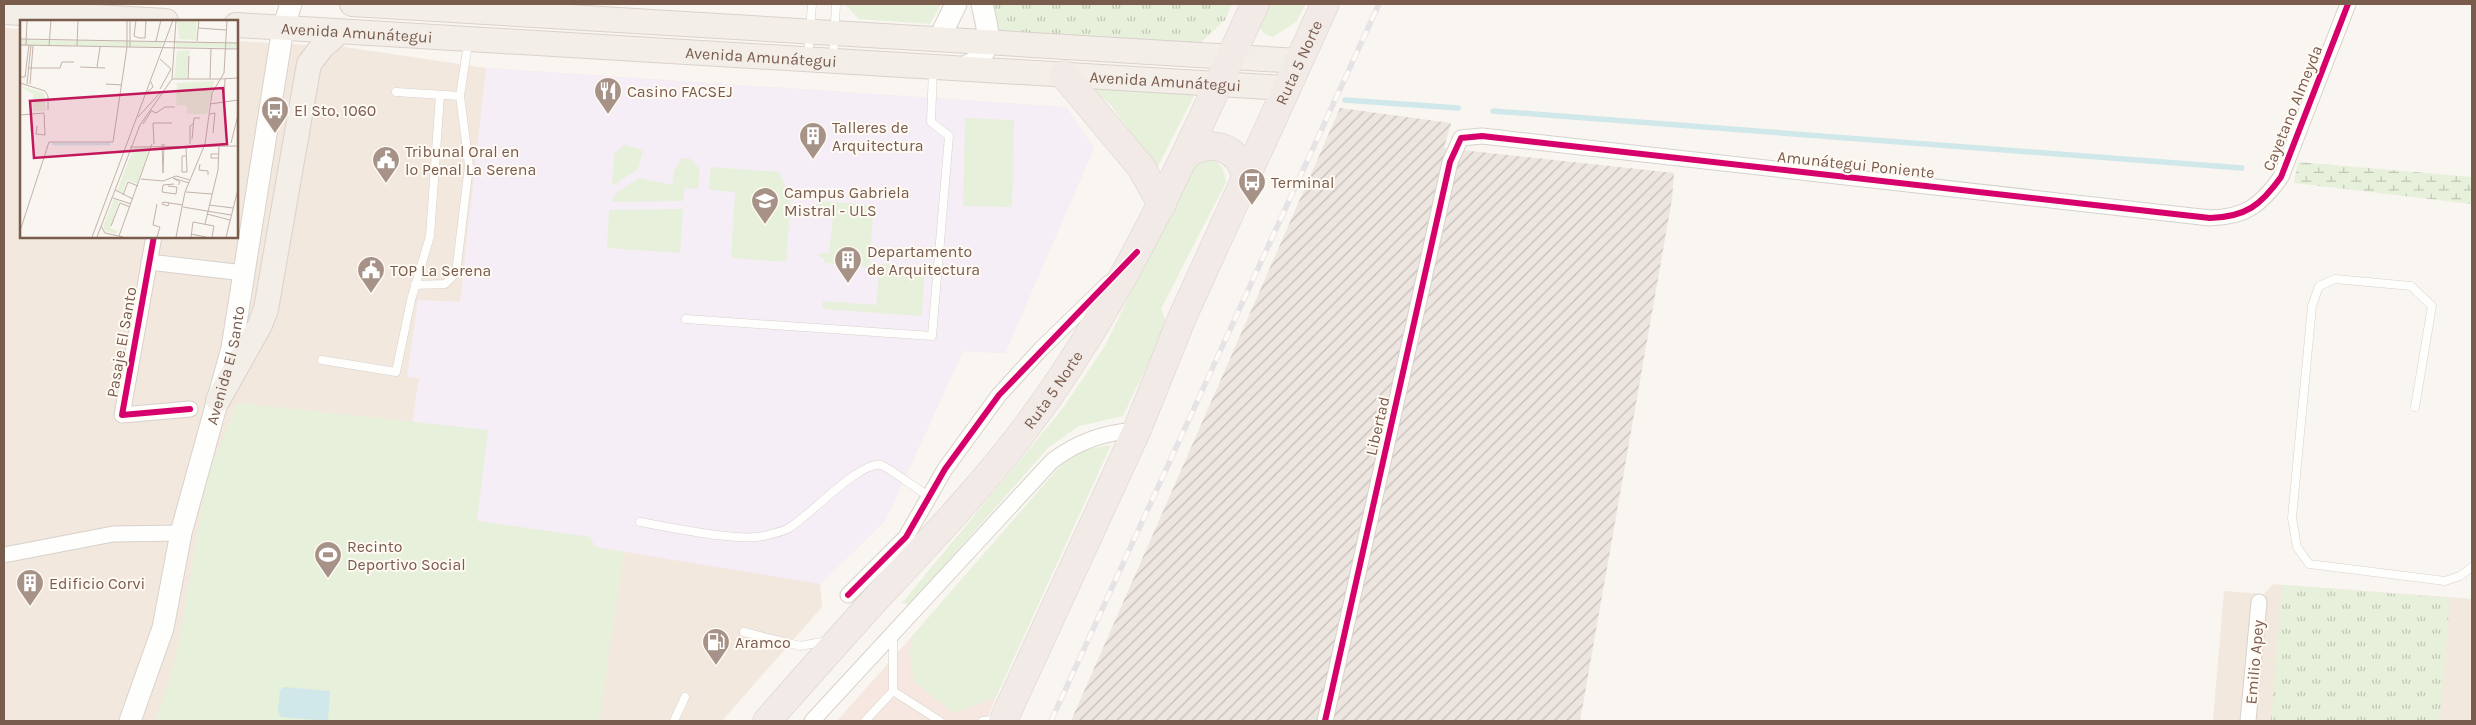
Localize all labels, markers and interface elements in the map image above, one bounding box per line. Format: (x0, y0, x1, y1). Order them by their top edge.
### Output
street label: Ruta 5 Norte (1271, 17, 1326, 108)
street label: Avenida Amunátegui (280, 19, 433, 47)
inset map (20, 20, 238, 238)
street label: Avenida Amunátegui (685, 43, 837, 71)
street label: Cayetano Almeyda (2259, 43, 2326, 174)
street label: Avenida Amunátegui (1089, 67, 1242, 95)
restaurant icon: Casino FACSEJ (593, 76, 623, 115)
place label: Casino FACSEJ (627, 82, 733, 101)
bus stop icon: El Sto, 1060 (260, 95, 290, 134)
place label: El Sto, 1060 (294, 101, 376, 120)
place label: Talleres de Arquitectura (832, 118, 924, 155)
building icon: Talleres de Arquitectura (798, 121, 828, 160)
place label: Tribunal Oral en lo Penal La Serena (405, 142, 536, 179)
public building icon: Tribunal Oral en lo Penal La Serena (371, 145, 401, 184)
street label: Amunátegui Poniente (1776, 147, 1935, 182)
bus stop icon: Terminal (1237, 167, 1267, 206)
place label: Terminal (1271, 173, 1335, 192)
place label: Campus Gabriela Mistral - ULS (784, 183, 909, 220)
school or university icon: Campus Gabriela Mistral - ULS (750, 186, 780, 225)
place label: Departamento de Arquitectura (867, 242, 980, 279)
building icon: Departamento de Arquitectura (833, 245, 863, 284)
public building icon: TOP La Serena (356, 255, 386, 294)
place label: TOP La Serena (390, 261, 491, 280)
street label: Pasaje El Santo (102, 285, 141, 399)
street label: Avenida El Santo (202, 304, 249, 427)
street label: Ruta 5 Norte (1020, 347, 1087, 433)
street label: Libertad (1361, 395, 1393, 457)
place label: Recinto Deportivo Social (347, 537, 466, 574)
sports icon: Recinto Deportivo Social (313, 540, 343, 579)
building icon: Edificio Corvi (15, 568, 45, 607)
place label: Edificio Corvi (49, 574, 145, 593)
street label: Emilio Apey (2241, 618, 2268, 705)
fuel station icon: Aramco (701, 627, 731, 666)
place label: Aramco (735, 633, 791, 652)

